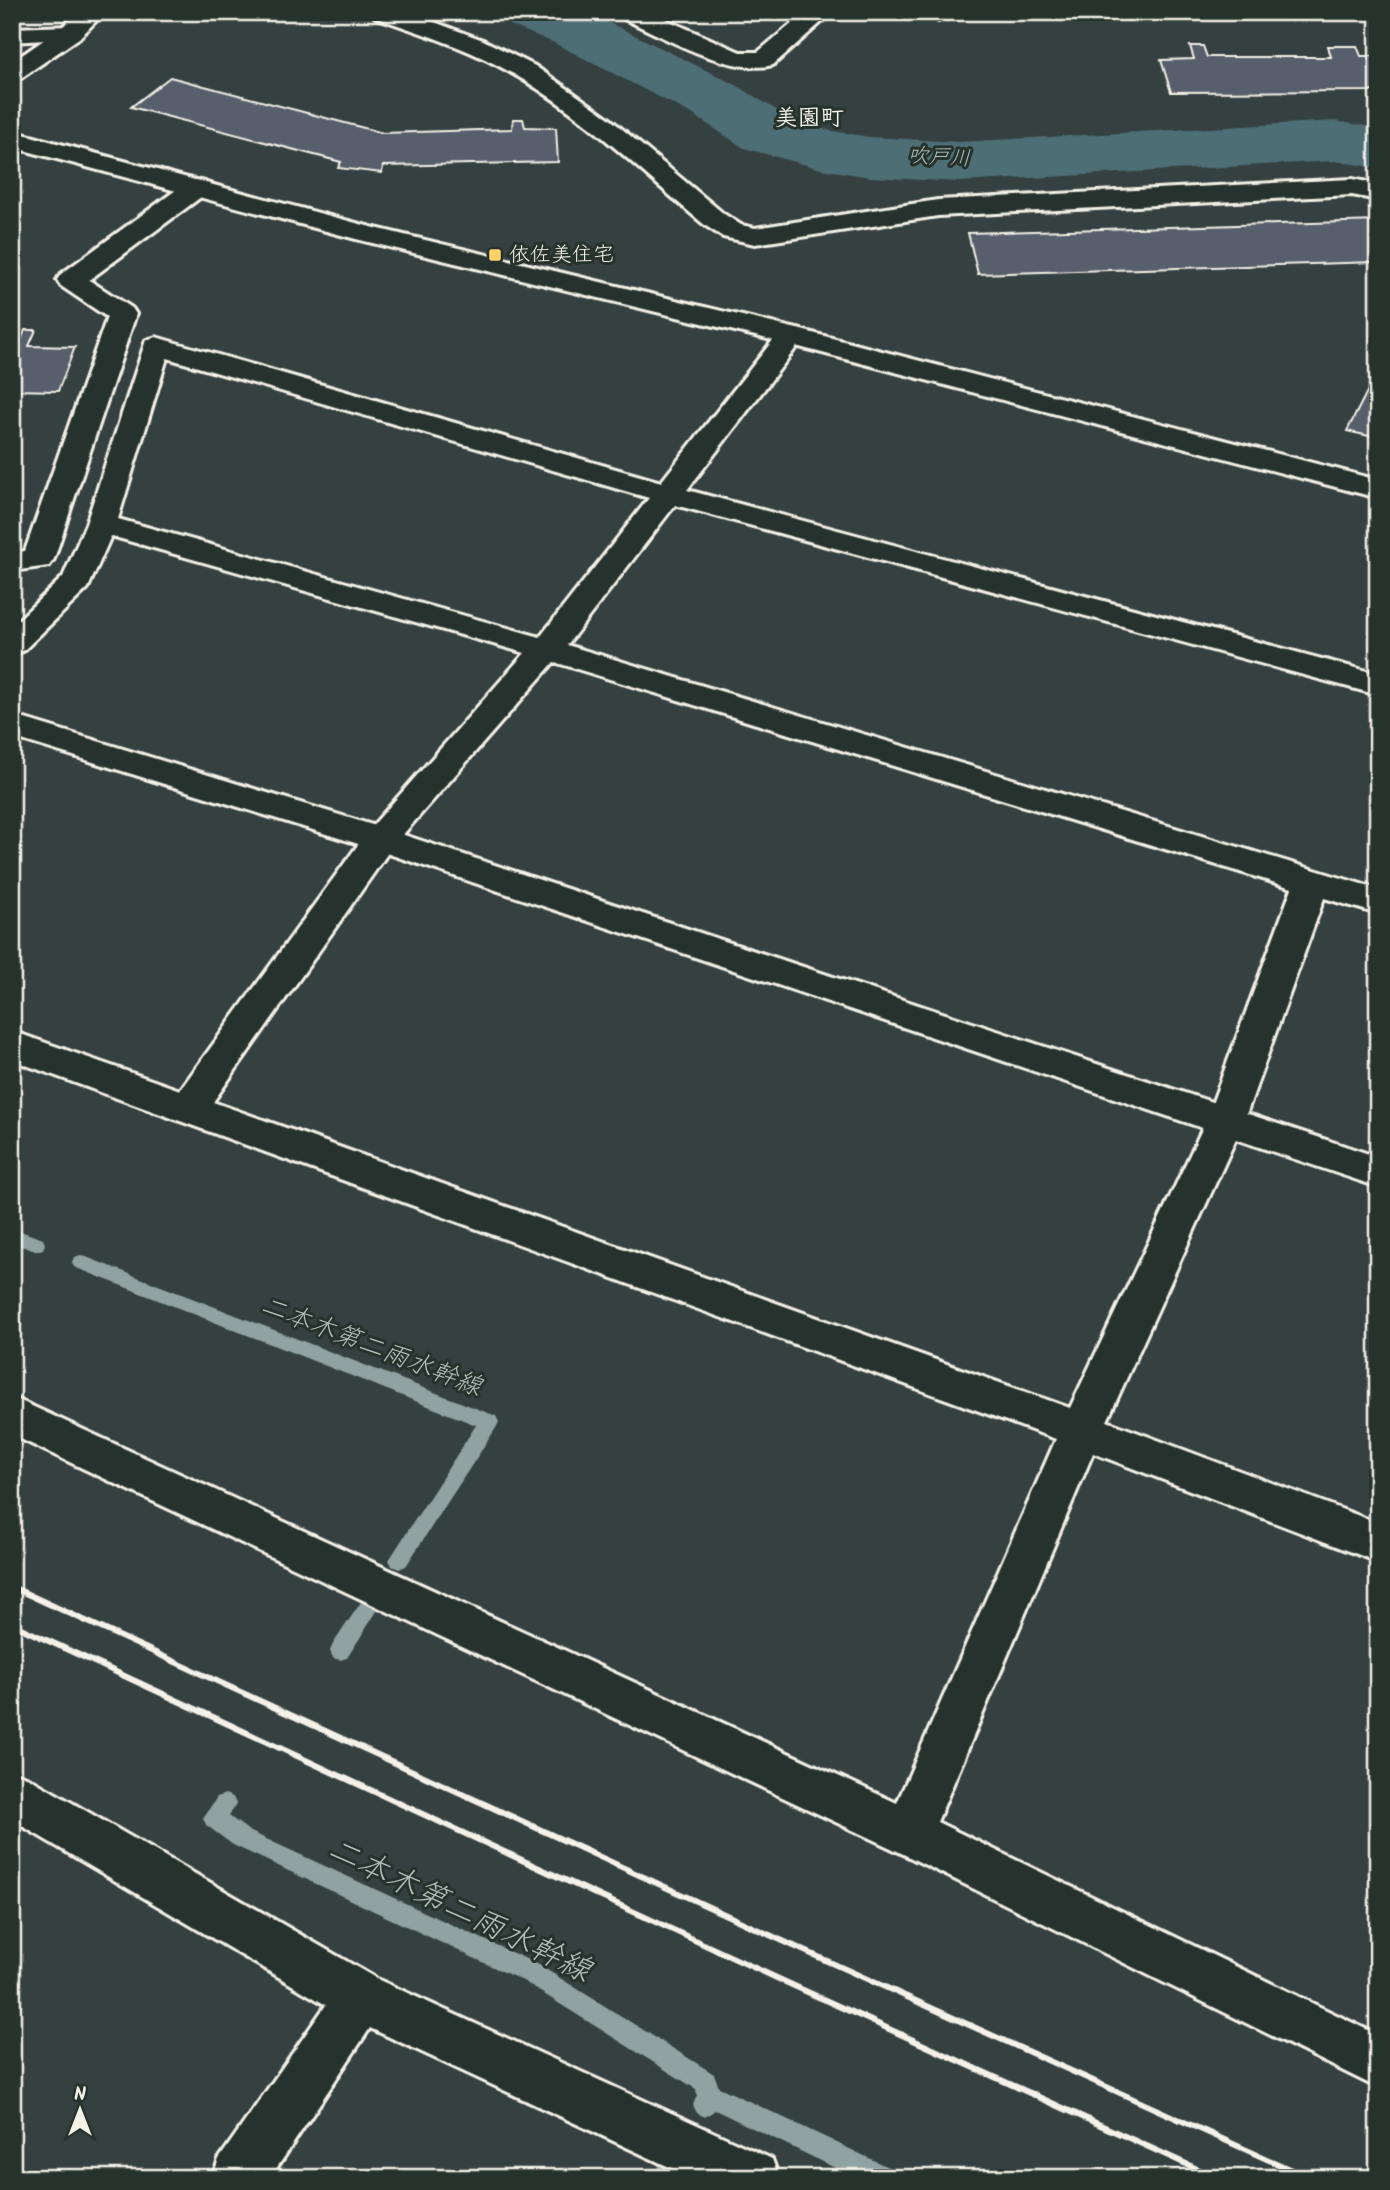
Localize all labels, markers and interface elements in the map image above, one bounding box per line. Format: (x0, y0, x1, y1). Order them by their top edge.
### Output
district label: 美園町 (775, 101, 844, 137)
water label: 吹戸川 (907, 140, 971, 176)
place label: 依佐美住宅 (509, 239, 614, 272)
marker: 依佐美住宅 (487, 247, 503, 263)
water label: 二本木第二雨水幹線 (254, 1285, 489, 1409)
water label: 二本木第二雨水幹線 (318, 1825, 601, 1998)
north arrow (46, 2074, 116, 2144)
text: N (74, 2080, 86, 2110)

